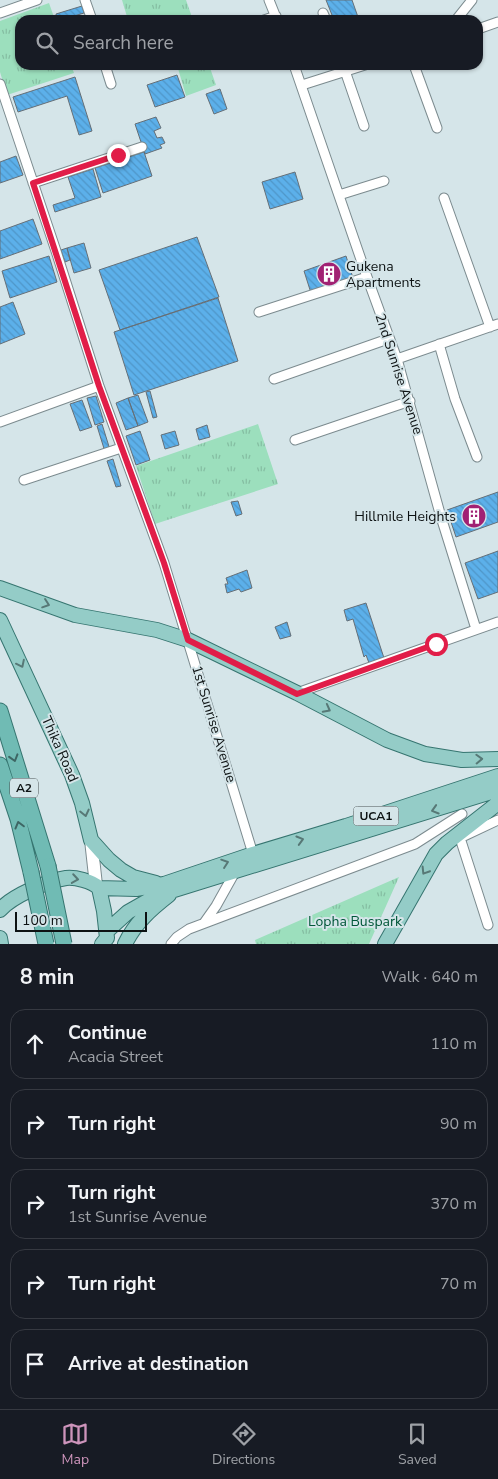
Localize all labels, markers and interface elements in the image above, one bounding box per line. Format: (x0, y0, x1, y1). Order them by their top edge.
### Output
search box (15, 15, 483, 70)
icon: search (33, 29, 61, 57)
text: Search here (73, 30, 174, 56)
route end (107, 144, 130, 167)
place label: Gukena Apartments (346, 257, 421, 292)
building icon: Gukena Apartments (316, 261, 342, 287)
street label: 2nd Sunrise Avenue (370, 311, 428, 437)
building icon: Hillmile Heights (461, 503, 487, 529)
place label: Hillmile Heights (354, 507, 456, 526)
one-way arrow (41, 599, 50, 609)
route start (425, 633, 448, 656)
one-way arrow (15, 659, 25, 668)
street label: 1st Sunrise Avenue (187, 663, 241, 785)
one-way arrow (322, 703, 331, 713)
street label: Thika Road (37, 713, 83, 785)
one-way arrow (9, 753, 19, 762)
one-way arrow (475, 754, 483, 765)
road number: A2 (10, 778, 38, 798)
one-way arrow (431, 804, 439, 814)
road number: UCA1 (354, 806, 398, 826)
one-way arrow (79, 809, 90, 818)
one-way arrow (15, 822, 25, 830)
one-way arrow (296, 835, 305, 846)
one-way arrow (221, 859, 229, 869)
one-way arrow (422, 866, 431, 875)
one-way arrow (71, 874, 79, 884)
scale bar (15, 909, 148, 932)
text: 100 m (22, 911, 63, 930)
park label: Lopha Buspark (308, 912, 403, 931)
text: 8 min (20, 963, 74, 991)
text: Walk · 640 m (382, 966, 478, 988)
text: Continue (68, 1020, 147, 1046)
icon: ahead (21, 1030, 49, 1058)
text: 110 m (430, 1033, 477, 1055)
text: Acacia Street (68, 1046, 163, 1068)
icon: right (21, 1110, 49, 1138)
text: Turn right (68, 1111, 155, 1137)
text: 90 m (440, 1113, 477, 1135)
text: Turn right (68, 1180, 155, 1206)
icon: right (21, 1190, 49, 1218)
text: 370 m (430, 1193, 477, 1215)
text: 1st Sunrise Avenue (68, 1206, 207, 1228)
icon: right (21, 1270, 49, 1298)
text: Turn right (68, 1271, 155, 1297)
text: 70 m (440, 1273, 477, 1295)
icon: arrive (21, 1350, 49, 1378)
text: Arrive at destination (68, 1351, 249, 1377)
tab: Map (61, 1420, 89, 1469)
tab: Directions (212, 1420, 275, 1469)
tab: Saved (398, 1420, 437, 1469)

